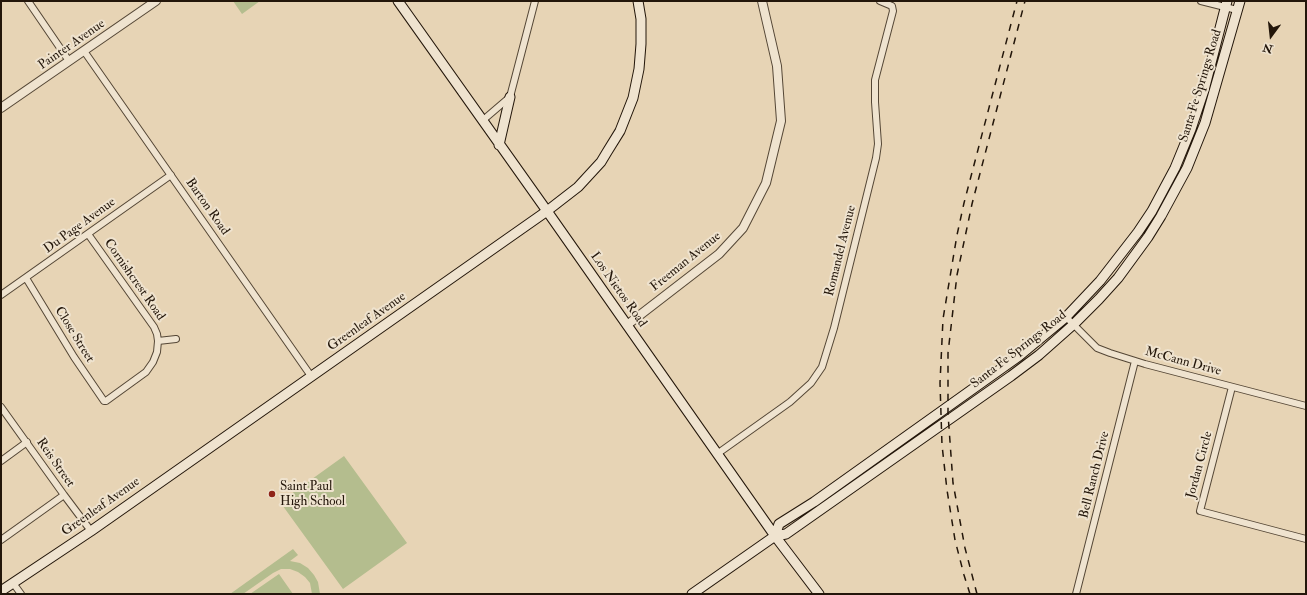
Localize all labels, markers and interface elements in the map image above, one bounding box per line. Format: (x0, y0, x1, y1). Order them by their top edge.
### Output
street label: Painter Avenue (36, 16, 108, 74)
north arrow (1251, 16, 1291, 56)
street label: Santa Fe Springs Road (1176, 28, 1226, 144)
text: N (1261, 41, 1274, 56)
street label: Barton Road (182, 176, 232, 238)
street label: Du Page Avenue (41, 195, 119, 257)
street label: Romandel Avenue (822, 204, 860, 298)
street label: Freeman Avenue (648, 229, 724, 295)
street label: Cornishcrest Road (100, 236, 168, 324)
street label: Los Nietos Road (586, 249, 650, 331)
street label: Greenleaf Avenue (325, 289, 409, 355)
street label: Close Street (51, 304, 97, 366)
street label: Santa Fe Springs Road (968, 308, 1070, 392)
street label: McCann Drive (1143, 344, 1223, 380)
street label: Bell Ranch Drive (1077, 430, 1113, 520)
street label: Jordan Circle (1184, 430, 1216, 500)
street label: Reis Street (32, 435, 78, 491)
street label: Greenleaf Avenue (59, 474, 143, 540)
place label: Saint Paul High School (280, 479, 345, 510)
marker: Saint Paul High School (267, 489, 277, 499)

